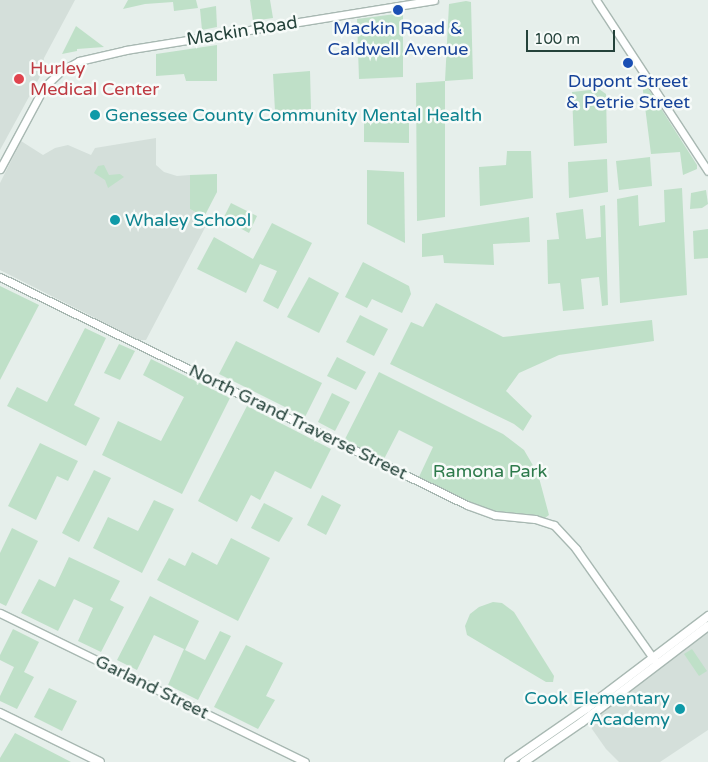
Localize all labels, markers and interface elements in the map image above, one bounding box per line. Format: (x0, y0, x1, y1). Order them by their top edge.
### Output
marker: Mackin Road & Caldwell Avenue (392, 4, 404, 16)
street label: Mackin Road (185, 12, 299, 50)
place label: Mackin Road & Caldwell Avenue (328, 18, 468, 60)
scale bar (528, 20, 617, 52)
text: 100 m (534, 30, 580, 48)
marker: Dupont Street & Petrie Street (622, 57, 634, 69)
place label: Hurley Medical Center (30, 58, 159, 100)
place label: Dupont Street & Petrie Street (566, 71, 690, 114)
marker: Hurley Medical Center (12, 72, 26, 86)
place label: Genessee County Community Mental Health (105, 104, 482, 126)
marker: Genessee County Community Mental Health (89, 109, 101, 121)
place label: Whaley School (125, 209, 251, 231)
marker: Whaley School (109, 214, 121, 226)
street label: North Grand Traverse Street (185, 360, 411, 484)
park label: Ramona Park (433, 460, 547, 482)
street label: Garland Street (92, 650, 212, 724)
place label: Cook Elementary Academy (524, 688, 670, 731)
marker: Cook Elementary Academy (674, 703, 686, 715)

